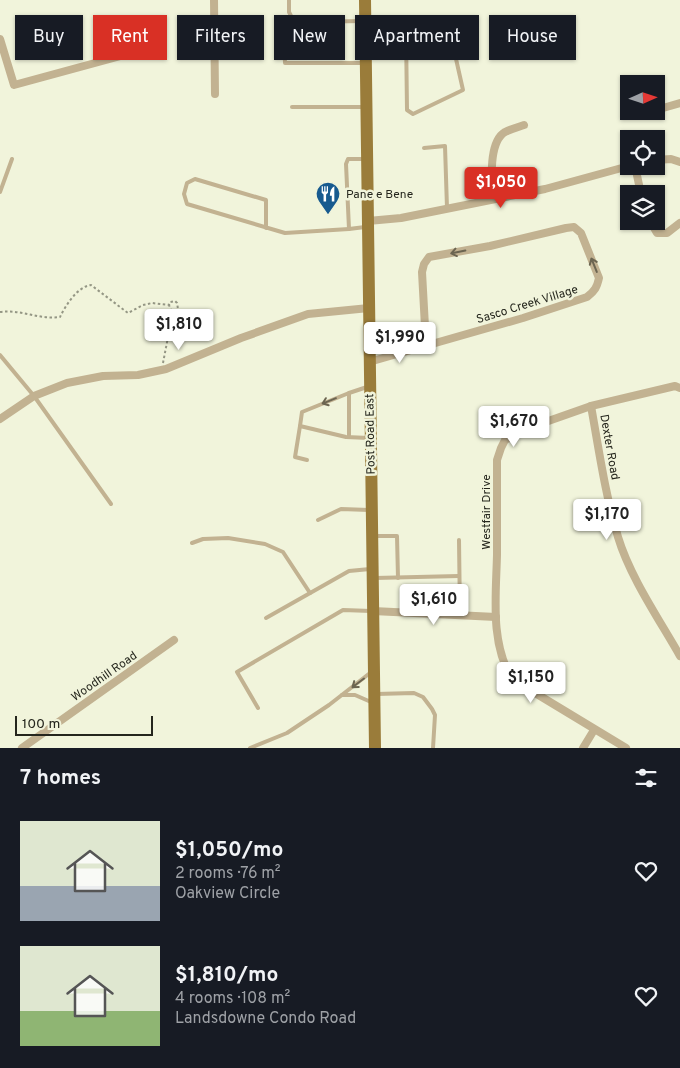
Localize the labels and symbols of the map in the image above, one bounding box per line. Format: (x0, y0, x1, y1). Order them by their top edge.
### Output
north arrow (620, 75, 665, 120)
pin: $1,050 (460, 166, 542, 209)
restaurant icon: Pane e Bene (315, 181, 341, 215)
place label: Pane e Bene (346, 187, 413, 203)
one-way arrow (450, 248, 466, 257)
one-way arrow (589, 258, 598, 273)
street label: Sasco Creek Village (475, 282, 580, 328)
pin: $1,810 (138, 308, 220, 351)
pin: $1,990 (359, 322, 441, 364)
street label: Post Road East (362, 393, 380, 475)
one-way arrow (322, 396, 337, 406)
pin: $1,670 (473, 406, 555, 448)
street label: Dexter Road (595, 413, 623, 481)
street label: Westfair Drive (479, 474, 495, 550)
pin: $1,170 (566, 498, 648, 541)
pin: $1,610 (393, 584, 475, 626)
street label: Woodhill Road (68, 648, 141, 705)
pin: $1,150 (490, 662, 572, 704)
one-way arrow (352, 677, 365, 688)
scale bar (15, 713, 152, 736)

